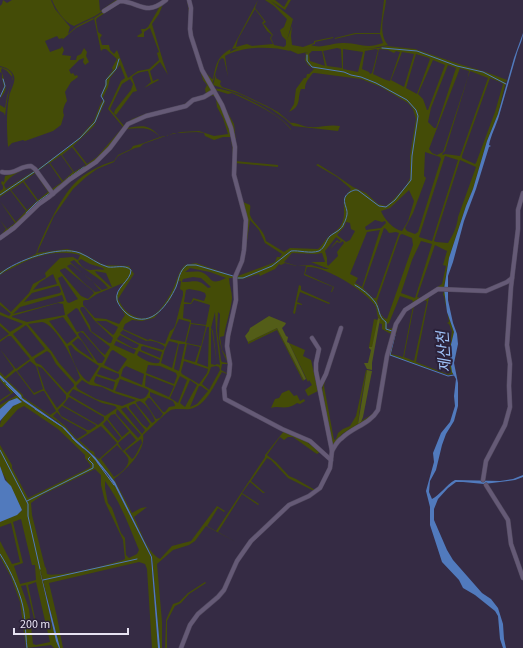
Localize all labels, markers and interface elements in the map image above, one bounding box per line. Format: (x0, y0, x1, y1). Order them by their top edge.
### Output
water label: 제산천 (432, 328, 456, 373)
scale bar (14, 610, 128, 636)
text: 200 m (20, 616, 50, 633)

